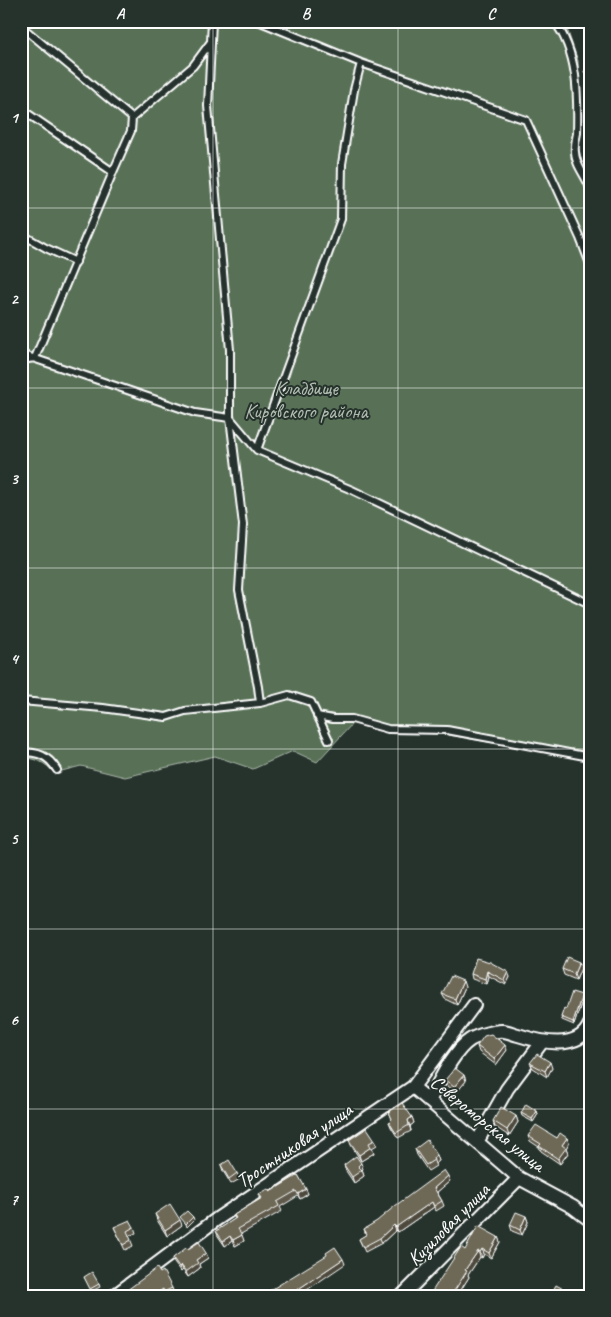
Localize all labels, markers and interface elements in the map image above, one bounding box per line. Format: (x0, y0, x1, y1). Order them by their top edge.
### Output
text: A (116, 4, 126, 24)
text: B (302, 4, 312, 24)
text: C (487, 4, 497, 24)
text: 1 (10, 108, 19, 128)
text: 2 (10, 289, 19, 309)
park label: Кладбище Кировского района (244, 376, 370, 424)
text: 3 (10, 469, 19, 489)
text: 4 (10, 649, 19, 669)
text: 5 (11, 829, 20, 849)
text: 6 (10, 1010, 19, 1030)
street label: Североморская улица (425, 1069, 552, 1179)
street label: Тростниковая улица (231, 1096, 359, 1193)
street label: Кизиловая улица (402, 1176, 497, 1272)
text: 7 (10, 1190, 19, 1210)

